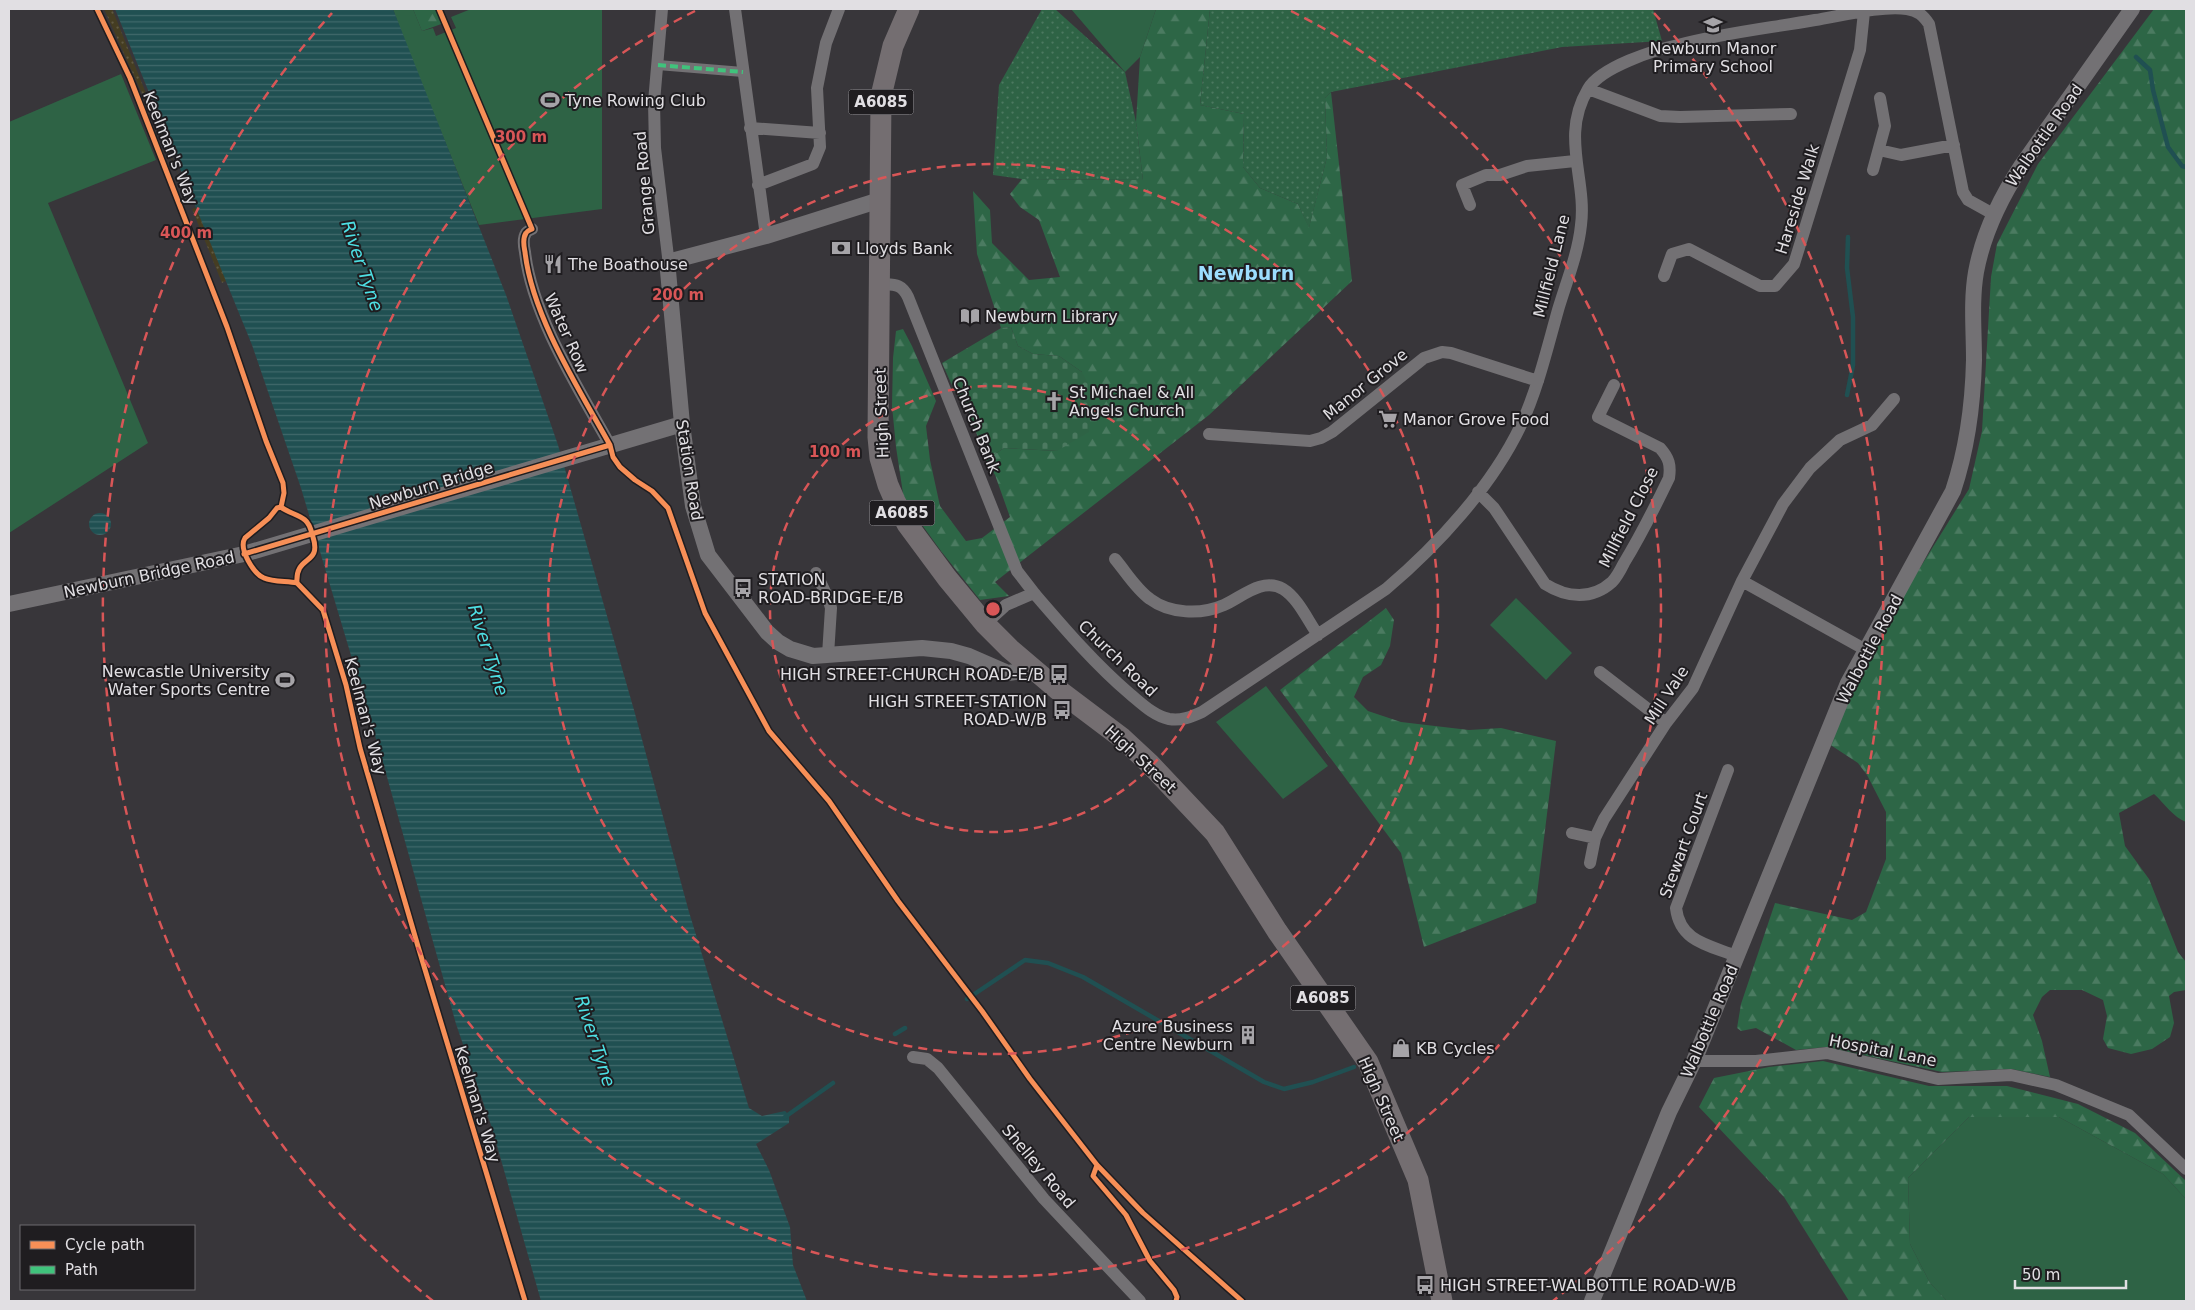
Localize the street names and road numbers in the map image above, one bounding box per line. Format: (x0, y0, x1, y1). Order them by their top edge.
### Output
street label: Walbottle Road (2002, 80, 2087, 190)
street label: Keelman's Way (139, 88, 202, 208)
road number: A6085 (848, 90, 914, 114)
street label: Grange Road (630, 130, 659, 236)
street label: Hareside Walk (1772, 141, 1823, 256)
street label: Millfield Lane (1530, 213, 1573, 320)
street label: Water Row (540, 290, 593, 376)
street label: Manor Grove (1319, 345, 1411, 424)
street label: High Street (870, 367, 893, 459)
street label: Church Bank (949, 374, 1005, 477)
street label: Station Road (672, 418, 707, 522)
street label: Newburn Bridge (367, 458, 496, 513)
street label: Millfield Close (1595, 464, 1662, 571)
road number: A6085 (870, 500, 934, 526)
street label: Newburn Bridge Road (62, 547, 236, 602)
street label: Walbottle Road (1833, 591, 1906, 707)
street label: Church Road (1074, 616, 1161, 701)
street label: Keelman's Way (341, 655, 390, 777)
street label: Mill Vale (1640, 662, 1692, 728)
street label: High Street (1101, 722, 1180, 797)
street label: Stewart Court (1656, 790, 1711, 901)
street label: Walbottle Road (1677, 962, 1742, 1081)
road number: A6085 (1290, 986, 1356, 1010)
street label: Hospital Lane (1828, 1031, 1938, 1070)
street label: Keelman's Way (451, 1043, 504, 1165)
street label: High Street (1354, 1054, 1409, 1144)
street label: Shelley Road (998, 1121, 1079, 1212)

